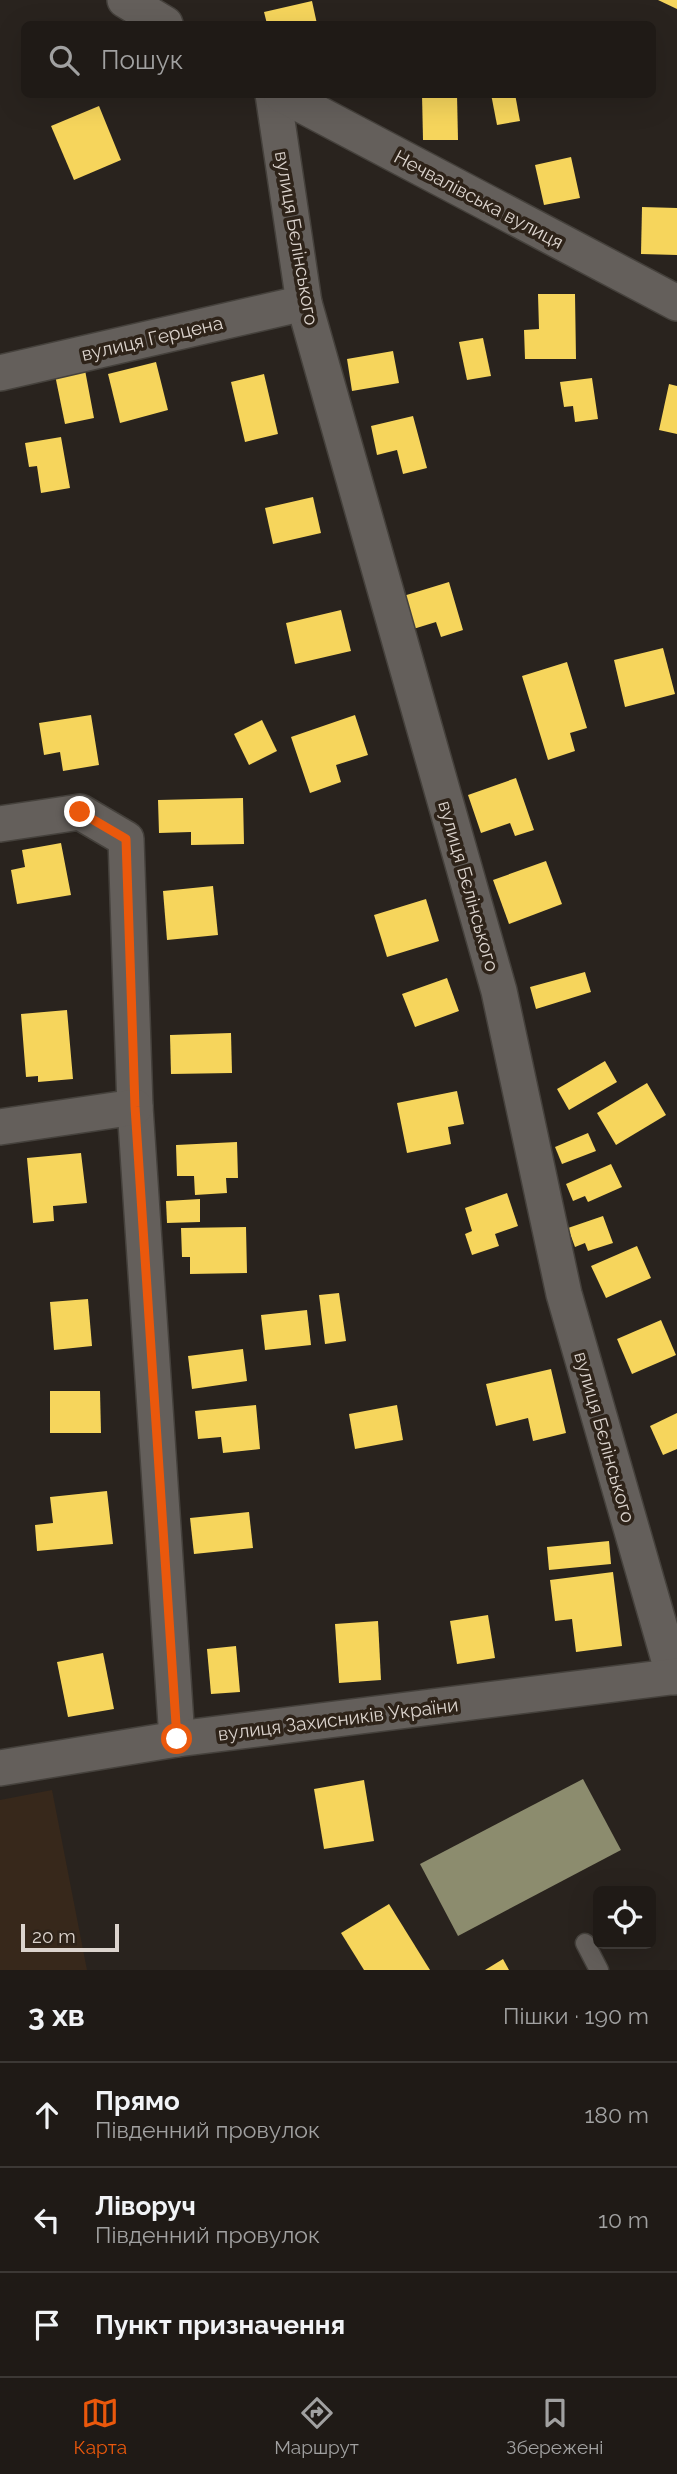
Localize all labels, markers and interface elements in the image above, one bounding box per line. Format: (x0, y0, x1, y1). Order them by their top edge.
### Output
search box (21, 21, 656, 98)
icon: search (45, 41, 83, 79)
text: Пошук (101, 45, 183, 75)
street label: Нечвалівська вулиця (391, 145, 567, 253)
street label: вулиця Бєлінського (271, 149, 323, 327)
street label: вулиця Герцена (79, 311, 225, 365)
route end (64, 796, 95, 827)
street label: вулиця Бєлінського (434, 798, 504, 974)
street label: вулиця Бєлінського (570, 1349, 640, 1525)
street label: вулиця Захисників України (217, 1693, 459, 1745)
route start (161, 1723, 192, 1754)
map controls (593, 1886, 656, 1949)
button: locate (593, 1886, 656, 1949)
scale bar (21, 1921, 119, 1953)
text: 20 m (32, 1925, 76, 1947)
text: 3 хв (28, 1998, 85, 2033)
text: Пішки · 190 m (503, 2002, 649, 2029)
text: Прямо (95, 2086, 180, 2116)
icon: ahead (28, 2096, 66, 2134)
text: 180 m (584, 2101, 649, 2128)
text: Південний провулок (95, 2116, 320, 2143)
text: Ліворуч (95, 2191, 196, 2221)
icon: left (28, 2201, 66, 2239)
text: 10 m (598, 2206, 649, 2233)
text: Південний провулок (95, 2221, 320, 2248)
icon: arrive (28, 2306, 66, 2344)
text: Пункт призначення (95, 2310, 345, 2340)
tab: Карта (74, 2394, 127, 2458)
tab: Маршрут (274, 2394, 359, 2458)
tab: Збережені (506, 2394, 603, 2458)

